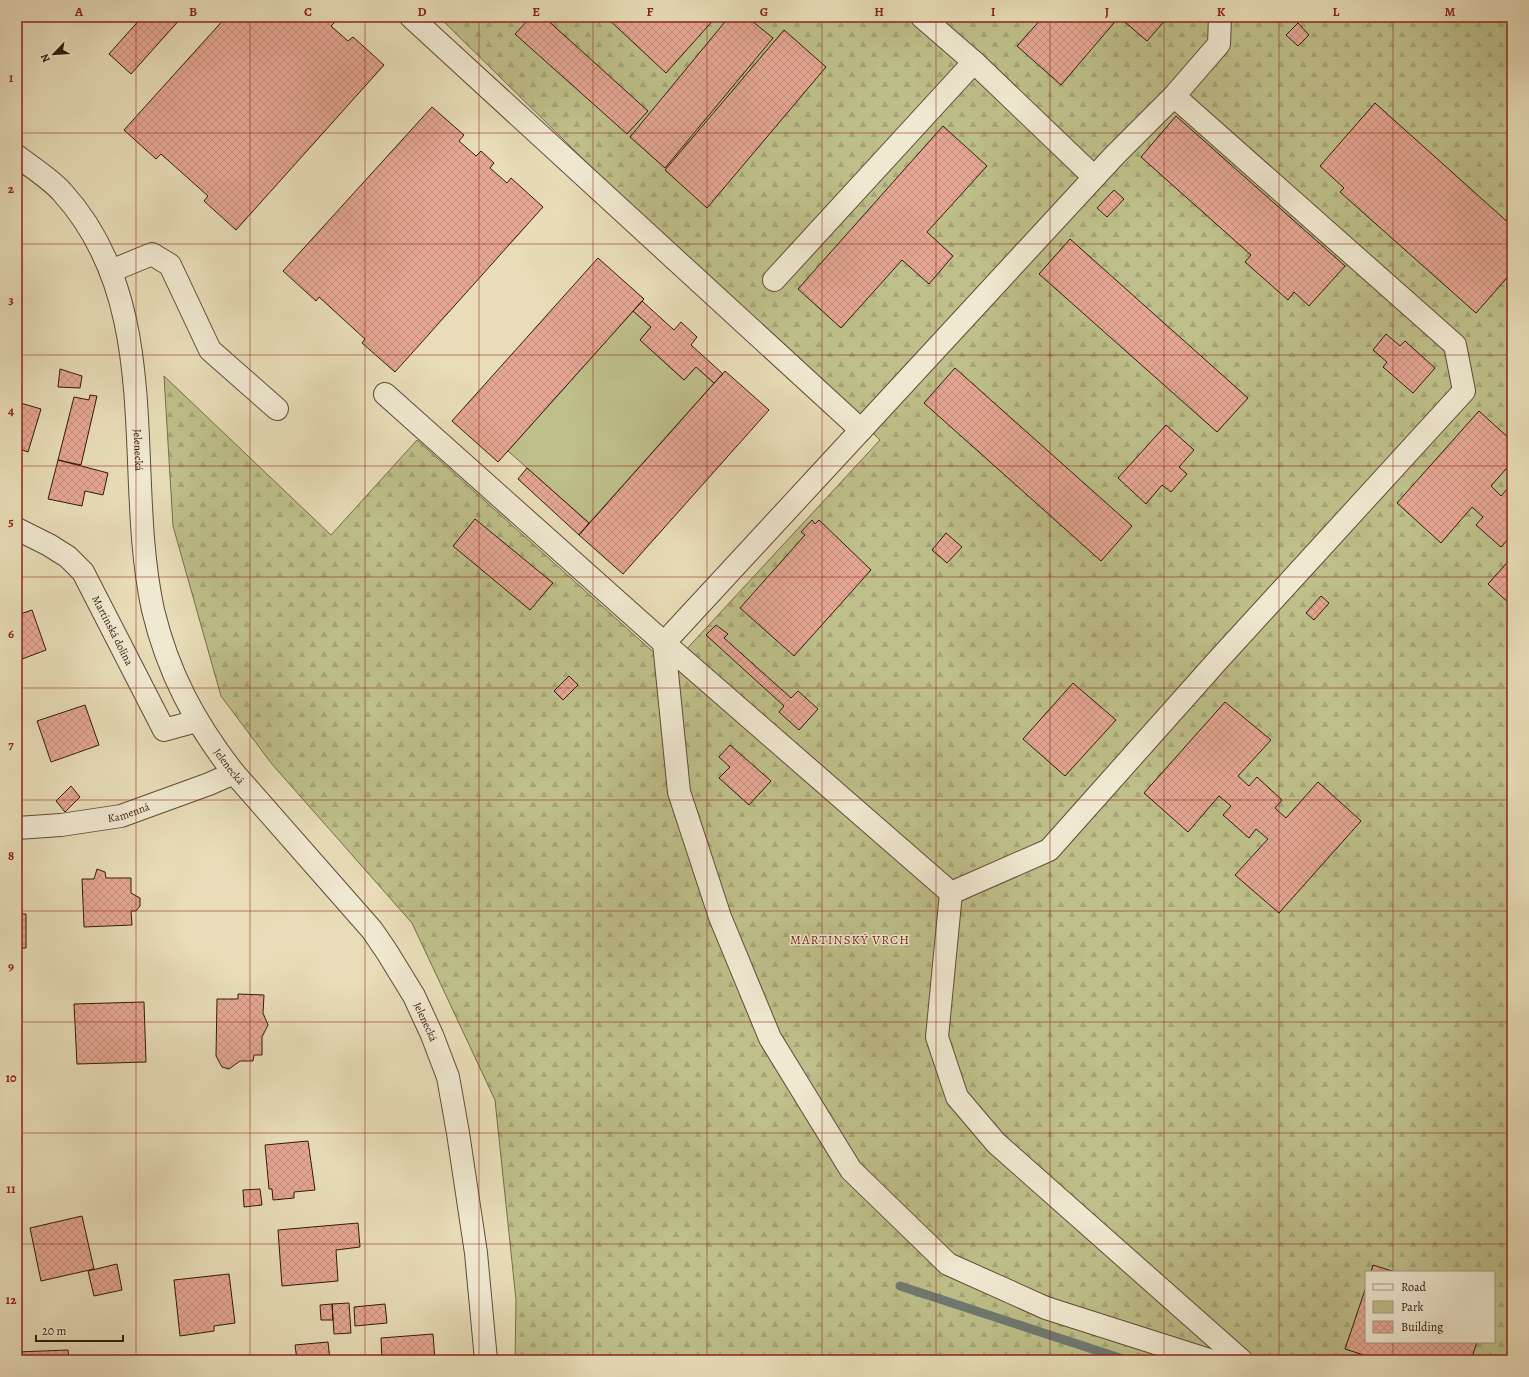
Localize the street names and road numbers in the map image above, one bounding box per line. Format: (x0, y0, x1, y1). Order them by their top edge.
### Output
street label: Jelenecká (130, 429, 147, 472)
street label: Martinská dolina (89, 593, 137, 669)
street label: Jelenecká (210, 745, 248, 788)
street label: Kamenná (107, 798, 152, 825)
street label: Jelenecká (410, 1000, 442, 1044)

